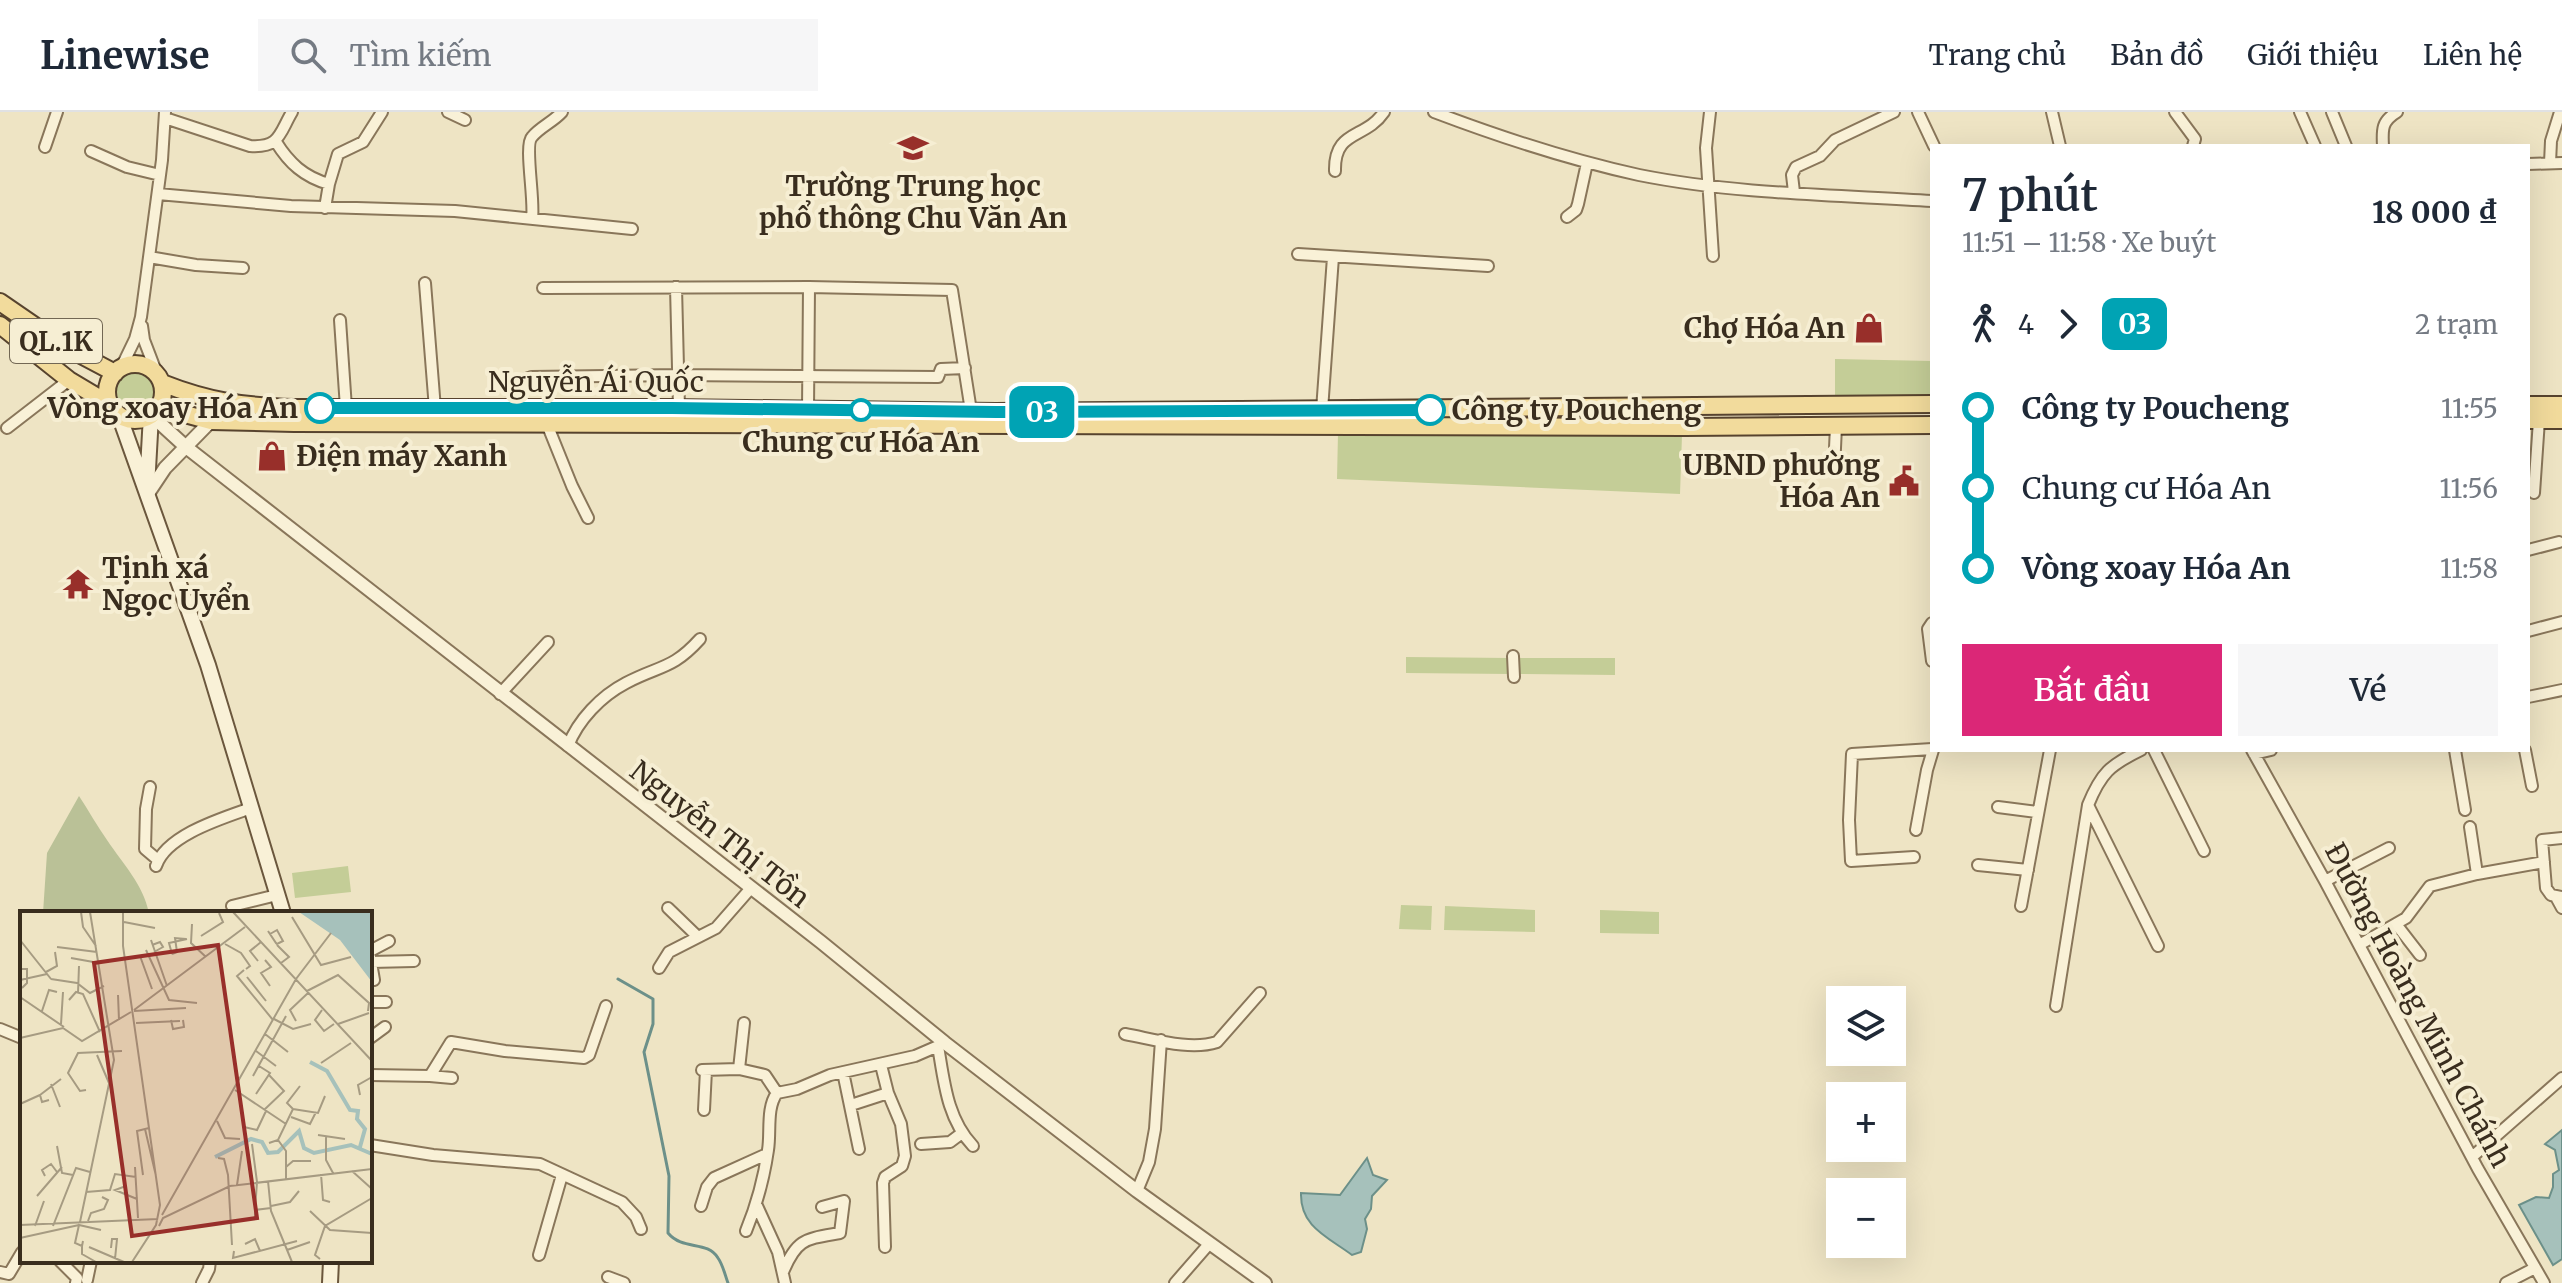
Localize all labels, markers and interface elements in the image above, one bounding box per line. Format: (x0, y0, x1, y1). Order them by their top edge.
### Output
search box (258, 19, 818, 91)
text: Linewise (40, 32, 210, 79)
icon: search (286, 33, 330, 77)
text: Tìm kiếm (350, 36, 491, 74)
text: Trang chủ (1929, 37, 2066, 73)
text: Bản đồ (2110, 37, 2203, 73)
text: Giới thiệu (2247, 37, 2379, 73)
text: Liên hệ (2423, 37, 2522, 73)
school or university icon: Trường Trung học phổ thông Chu Văn An (896, 131, 930, 165)
place label: Trường Trung học phổ thông Chu Văn An (759, 168, 1067, 236)
text: 7 phút (1962, 168, 2098, 223)
text: 18 000 ₫ (2372, 193, 2498, 231)
text: 11:51 – 11:58 · Xe buýt (1962, 226, 2216, 259)
icon: walk (1962, 302, 2006, 346)
icon: forward (2046, 302, 2090, 346)
text: 03 (2118, 306, 2151, 342)
text: 4 (2018, 308, 2034, 341)
text: 2 trạm (2415, 308, 2498, 341)
place label: Chợ Hóa An (1684, 310, 1845, 346)
shop icon: Chợ Hóa An (1852, 311, 1886, 345)
road number: QL.1K (10, 319, 102, 363)
street label: Nguyễn Ái Quốc (488, 364, 704, 400)
line badge: 03 (1006, 386, 1078, 438)
text: Công ty Poucheng (2022, 389, 2289, 427)
place label: Vòng xoay Hóa An (46, 390, 298, 426)
place label: Công ty Poucheng (1452, 392, 1702, 428)
text: 11:55 (2441, 392, 2498, 425)
marker: Vòng xoay Hóa An (305, 393, 335, 423)
text: 03 (1025, 394, 1059, 430)
marker: Công ty Poucheng (1415, 395, 1445, 425)
marker: Chung cư Hóa An (850, 399, 872, 421)
place label: Chung cư Hóa An (742, 424, 980, 460)
place label: Điện máy Xanh (296, 438, 508, 474)
shop icon: Điện máy Xanh (255, 439, 289, 473)
place label: UBND phường Hóa An (1682, 447, 1880, 515)
public building icon: UBND phường Hóa An (1887, 464, 1921, 498)
text: Chung cư Hóa An (2022, 469, 2271, 507)
text: 11:56 (2440, 472, 2498, 505)
text: Vòng xoay Hóa An (2022, 549, 2291, 587)
place label: Tịnh xá Ngọc Uyển (102, 550, 250, 618)
text: 11:58 (2440, 552, 2498, 585)
temple icon: Tịnh xá Ngọc Uyển (61, 567, 95, 601)
button: Bắt đầu (1962, 644, 2222, 736)
button: Vé (2238, 644, 2498, 736)
street label: Nguyễn Thị Tồn (623, 753, 817, 915)
street label: Đường Hoàng Minh Chánh (2317, 837, 2519, 1173)
inset map (20, 911, 372, 1263)
map controls (1826, 986, 1906, 1258)
button: layers (1826, 986, 1906, 1066)
button: + (1826, 1082, 1906, 1162)
button: − (1826, 1178, 1906, 1258)

